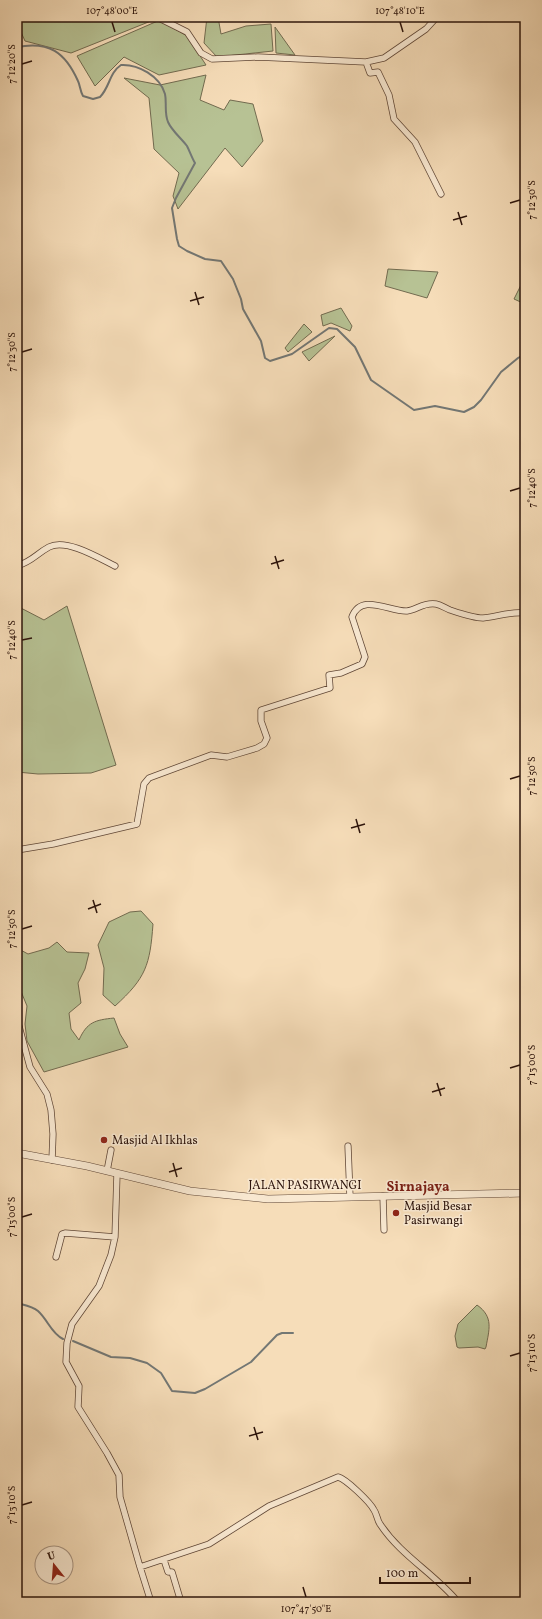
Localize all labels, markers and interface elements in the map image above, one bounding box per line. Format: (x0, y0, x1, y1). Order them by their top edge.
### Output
text: 107°48'00"E (86, 4, 138, 18)
text: 107°48'10"E (375, 4, 425, 18)
text: 7°12'20"S (5, 44, 19, 84)
text: 7°12'30"S (525, 180, 539, 220)
text: 7°12'30"S (5, 332, 19, 372)
text: 7°12'40"S (525, 468, 539, 508)
text: 7°12'40"S (5, 620, 19, 660)
text: 7°12'50"S (525, 756, 539, 796)
text: 7°12'50"S (5, 909, 19, 949)
text: 7°13'00"S (525, 1045, 539, 1085)
place label: Masjid Al Ikhlas (112, 1133, 198, 1149)
marker: Masjid Al Ikhlas (99, 1135, 109, 1145)
street label: JALAN PASIRWANGI (248, 1178, 362, 1194)
district label: Sirnajaya (386, 1178, 450, 1197)
text: 7°13'00"S (5, 1197, 19, 1237)
place label: Masjid Besar Pasirwangi (404, 1199, 472, 1229)
marker: Masjid Besar Pasirwangi (391, 1208, 401, 1218)
text: 7°13'10"S (525, 1334, 539, 1372)
text: 7°13'10"S (5, 1486, 19, 1524)
north arrow (34, 1545, 74, 1585)
text: U (46, 1548, 58, 1565)
scale bar (380, 1559, 470, 1585)
text: 100 m (386, 1566, 419, 1582)
text: 107°47'50"E (281, 1602, 331, 1616)

